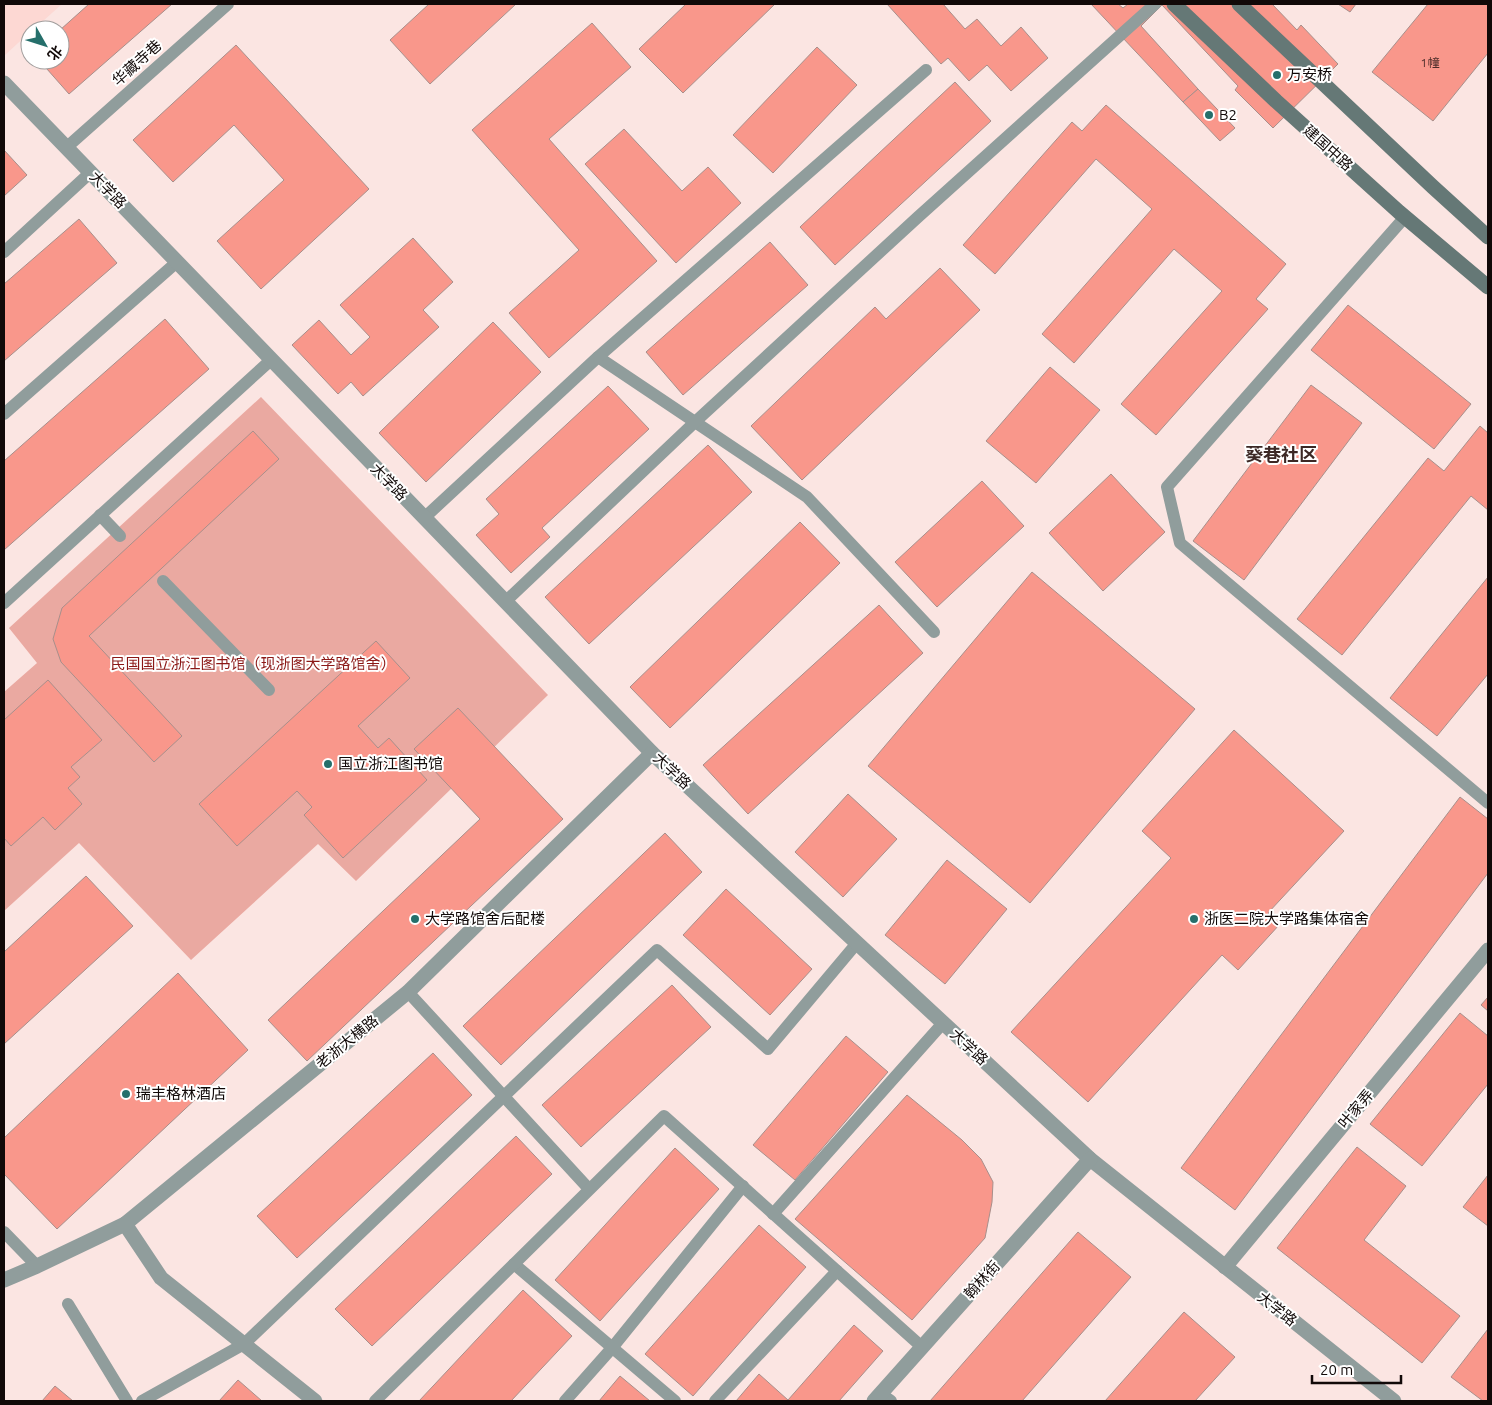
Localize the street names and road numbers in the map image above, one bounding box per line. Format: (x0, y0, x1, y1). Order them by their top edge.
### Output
street label: 华藏寺巷 (109, 36, 165, 89)
street label: 建国中路 (1300, 121, 1356, 174)
street label: 大学路 (87, 168, 130, 212)
street label: 大学路 (368, 460, 411, 504)
street label: 大学路 (650, 749, 695, 792)
street label: 老浙大横路 (312, 1011, 381, 1072)
street label: 大学路 (947, 1025, 992, 1068)
street label: 叶家弄 (1335, 1086, 1377, 1131)
street label: 翰林街 (960, 1257, 1003, 1302)
street label: 大学路 (1254, 1288, 1300, 1329)

